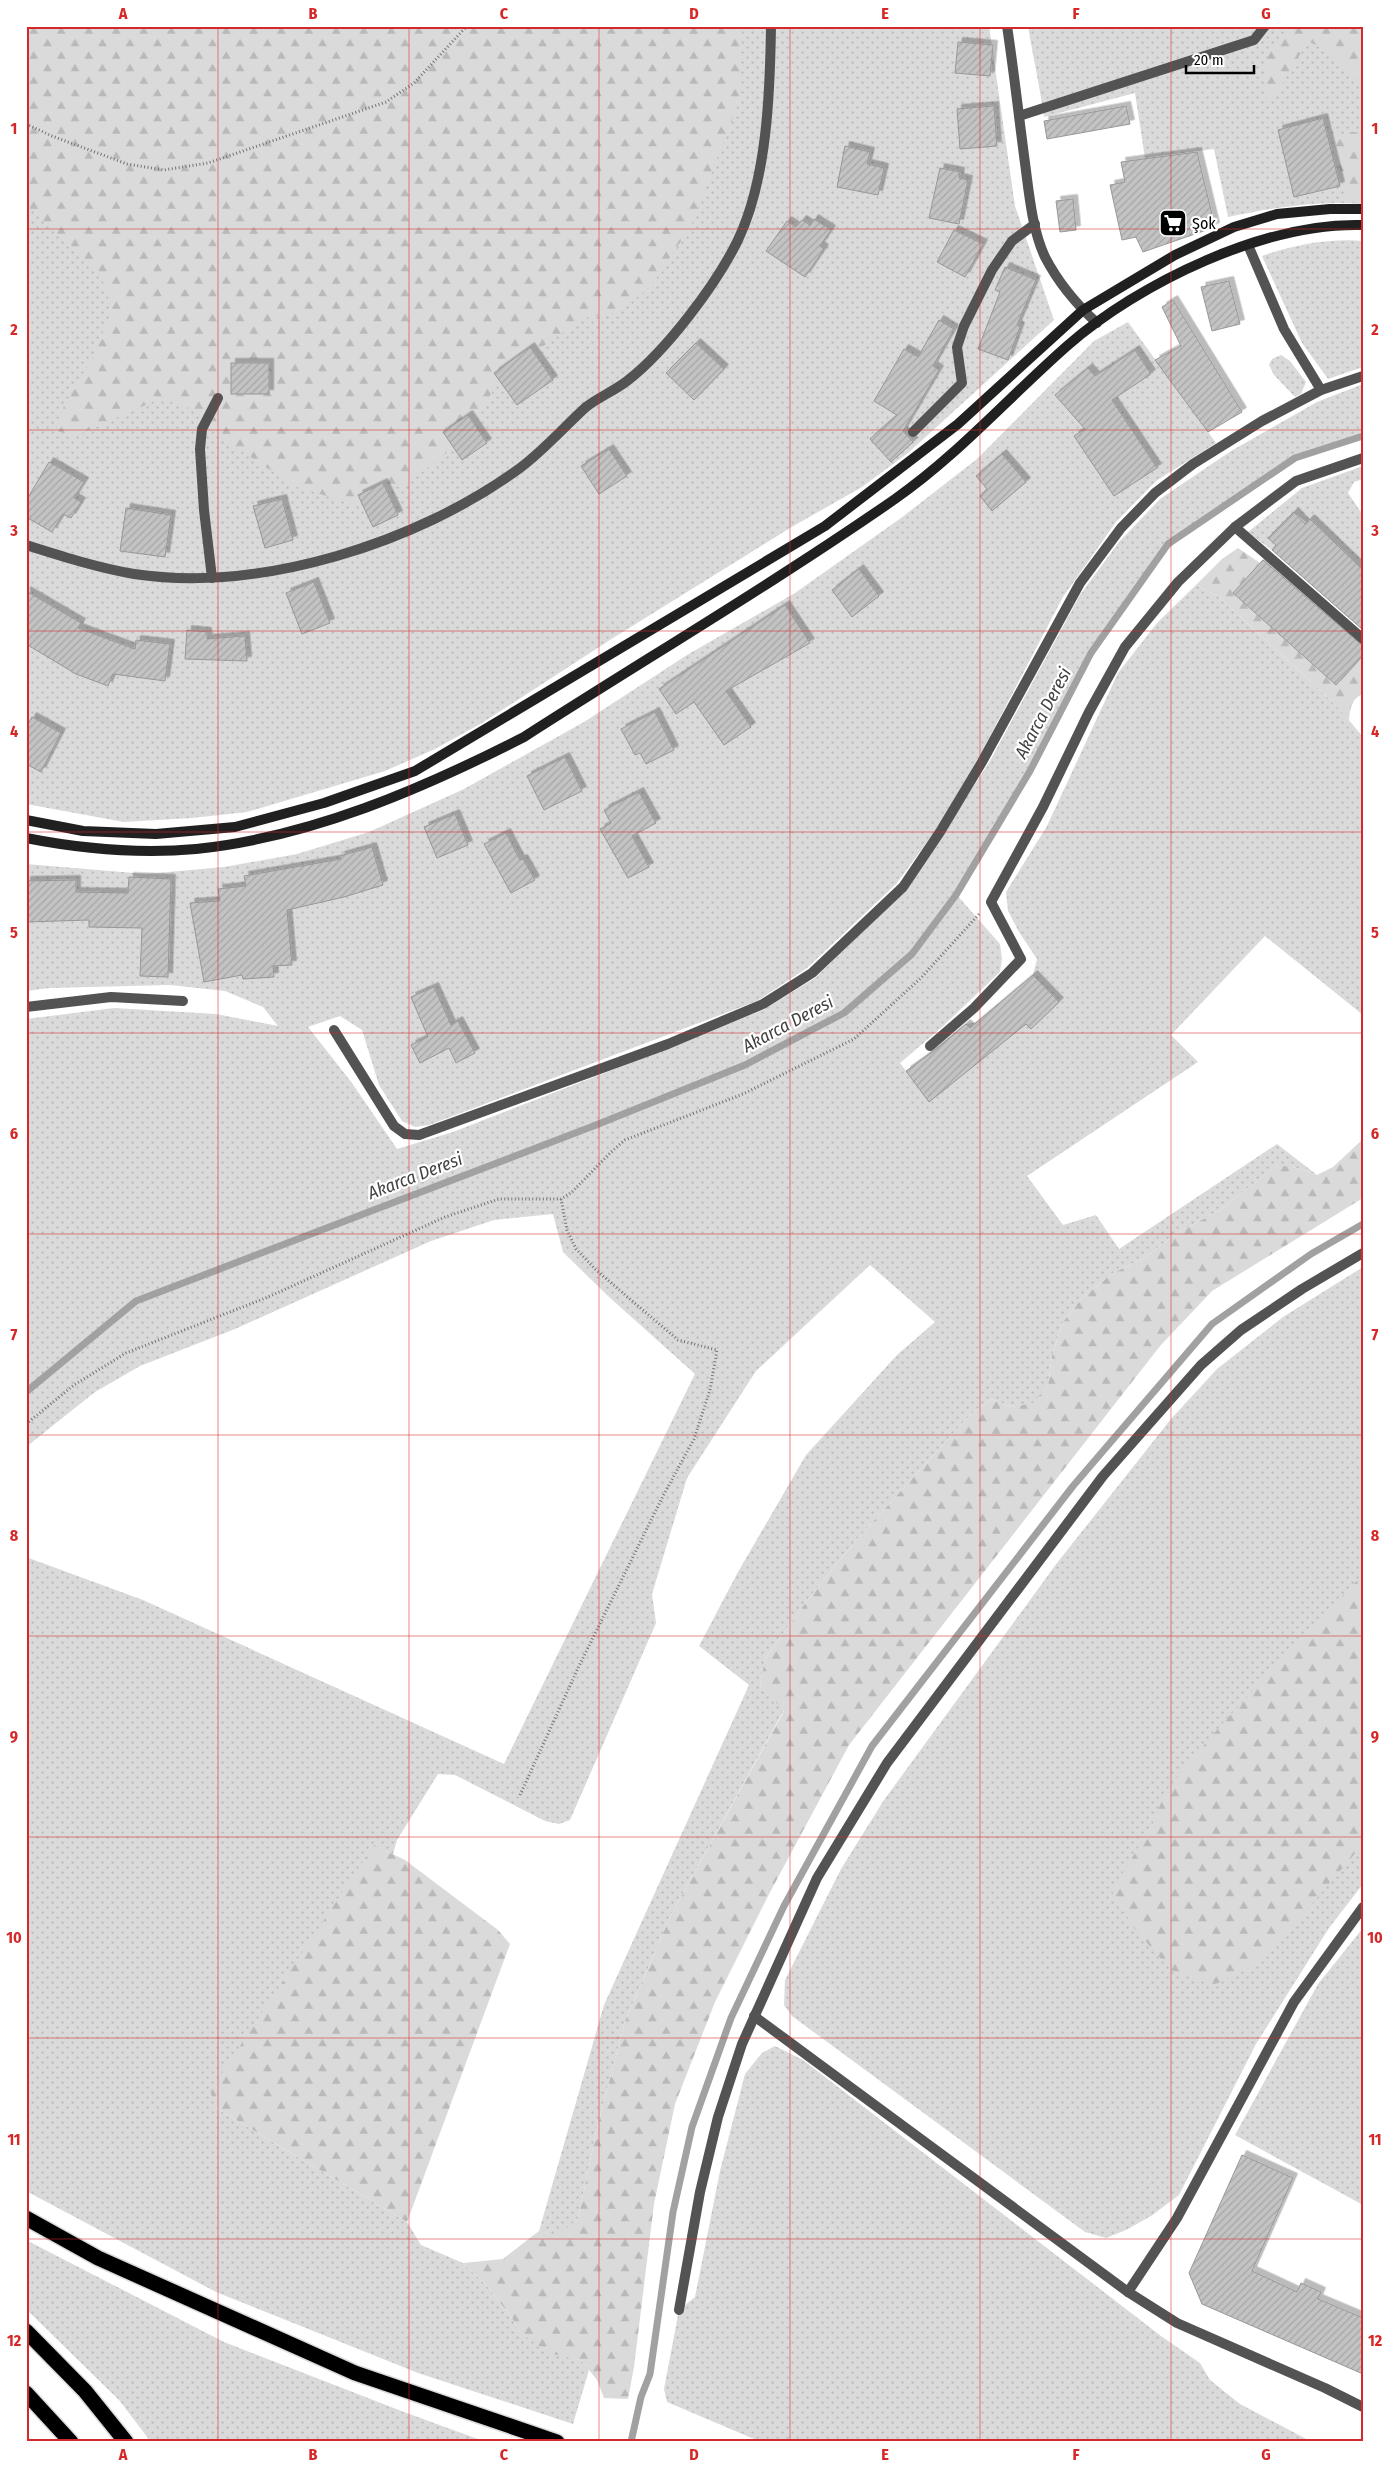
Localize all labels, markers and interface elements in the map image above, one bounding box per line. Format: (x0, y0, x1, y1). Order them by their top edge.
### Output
text: A (118, 4, 128, 23)
text: B (309, 4, 318, 23)
text: C (500, 4, 509, 23)
text: D (689, 4, 699, 23)
text: E (881, 4, 889, 23)
text: F (1072, 4, 1080, 23)
text: G (1261, 4, 1271, 23)
scale bar (1186, 42, 1254, 74)
text: 20 m (1194, 51, 1224, 69)
text: 1 (11, 119, 17, 138)
text: 1 (1372, 119, 1378, 138)
supermarket icon: Şok (1158, 208, 1188, 238)
place label: Şok (1192, 214, 1216, 233)
text: 2 (9, 320, 18, 339)
text: 2 (1370, 320, 1379, 339)
text: 3 (9, 521, 18, 540)
text: 3 (1370, 521, 1379, 540)
water label: Akarca Deresi (1009, 663, 1076, 763)
text: 4 (10, 722, 18, 741)
text: 4 (1371, 722, 1379, 741)
text: 5 (10, 923, 18, 942)
text: 5 (1371, 923, 1379, 942)
water label: Akarca Deresi (738, 991, 838, 1058)
text: 6 (10, 1124, 18, 1143)
text: 6 (1371, 1124, 1379, 1143)
water label: Akarca Deresi (364, 1148, 466, 1204)
text: 7 (11, 1325, 18, 1344)
text: 7 (1372, 1325, 1379, 1344)
text: 8 (10, 1526, 19, 1545)
text: 8 (1371, 1526, 1380, 1545)
text: 9 (10, 1727, 18, 1746)
text: 9 (1371, 1727, 1379, 1746)
text: 10 (6, 1928, 22, 1947)
text: 10 (1367, 1928, 1383, 1947)
text: 11 (7, 2130, 21, 2149)
text: 11 (1368, 2130, 1382, 2149)
text: 12 (7, 2331, 22, 2350)
text: 12 (1368, 2331, 1383, 2350)
text: A (118, 2445, 128, 2464)
text: B (309, 2445, 318, 2464)
text: C (500, 2445, 509, 2464)
text: D (689, 2445, 699, 2464)
text: E (881, 2445, 889, 2464)
text: F (1072, 2445, 1080, 2464)
text: G (1261, 2445, 1271, 2464)

